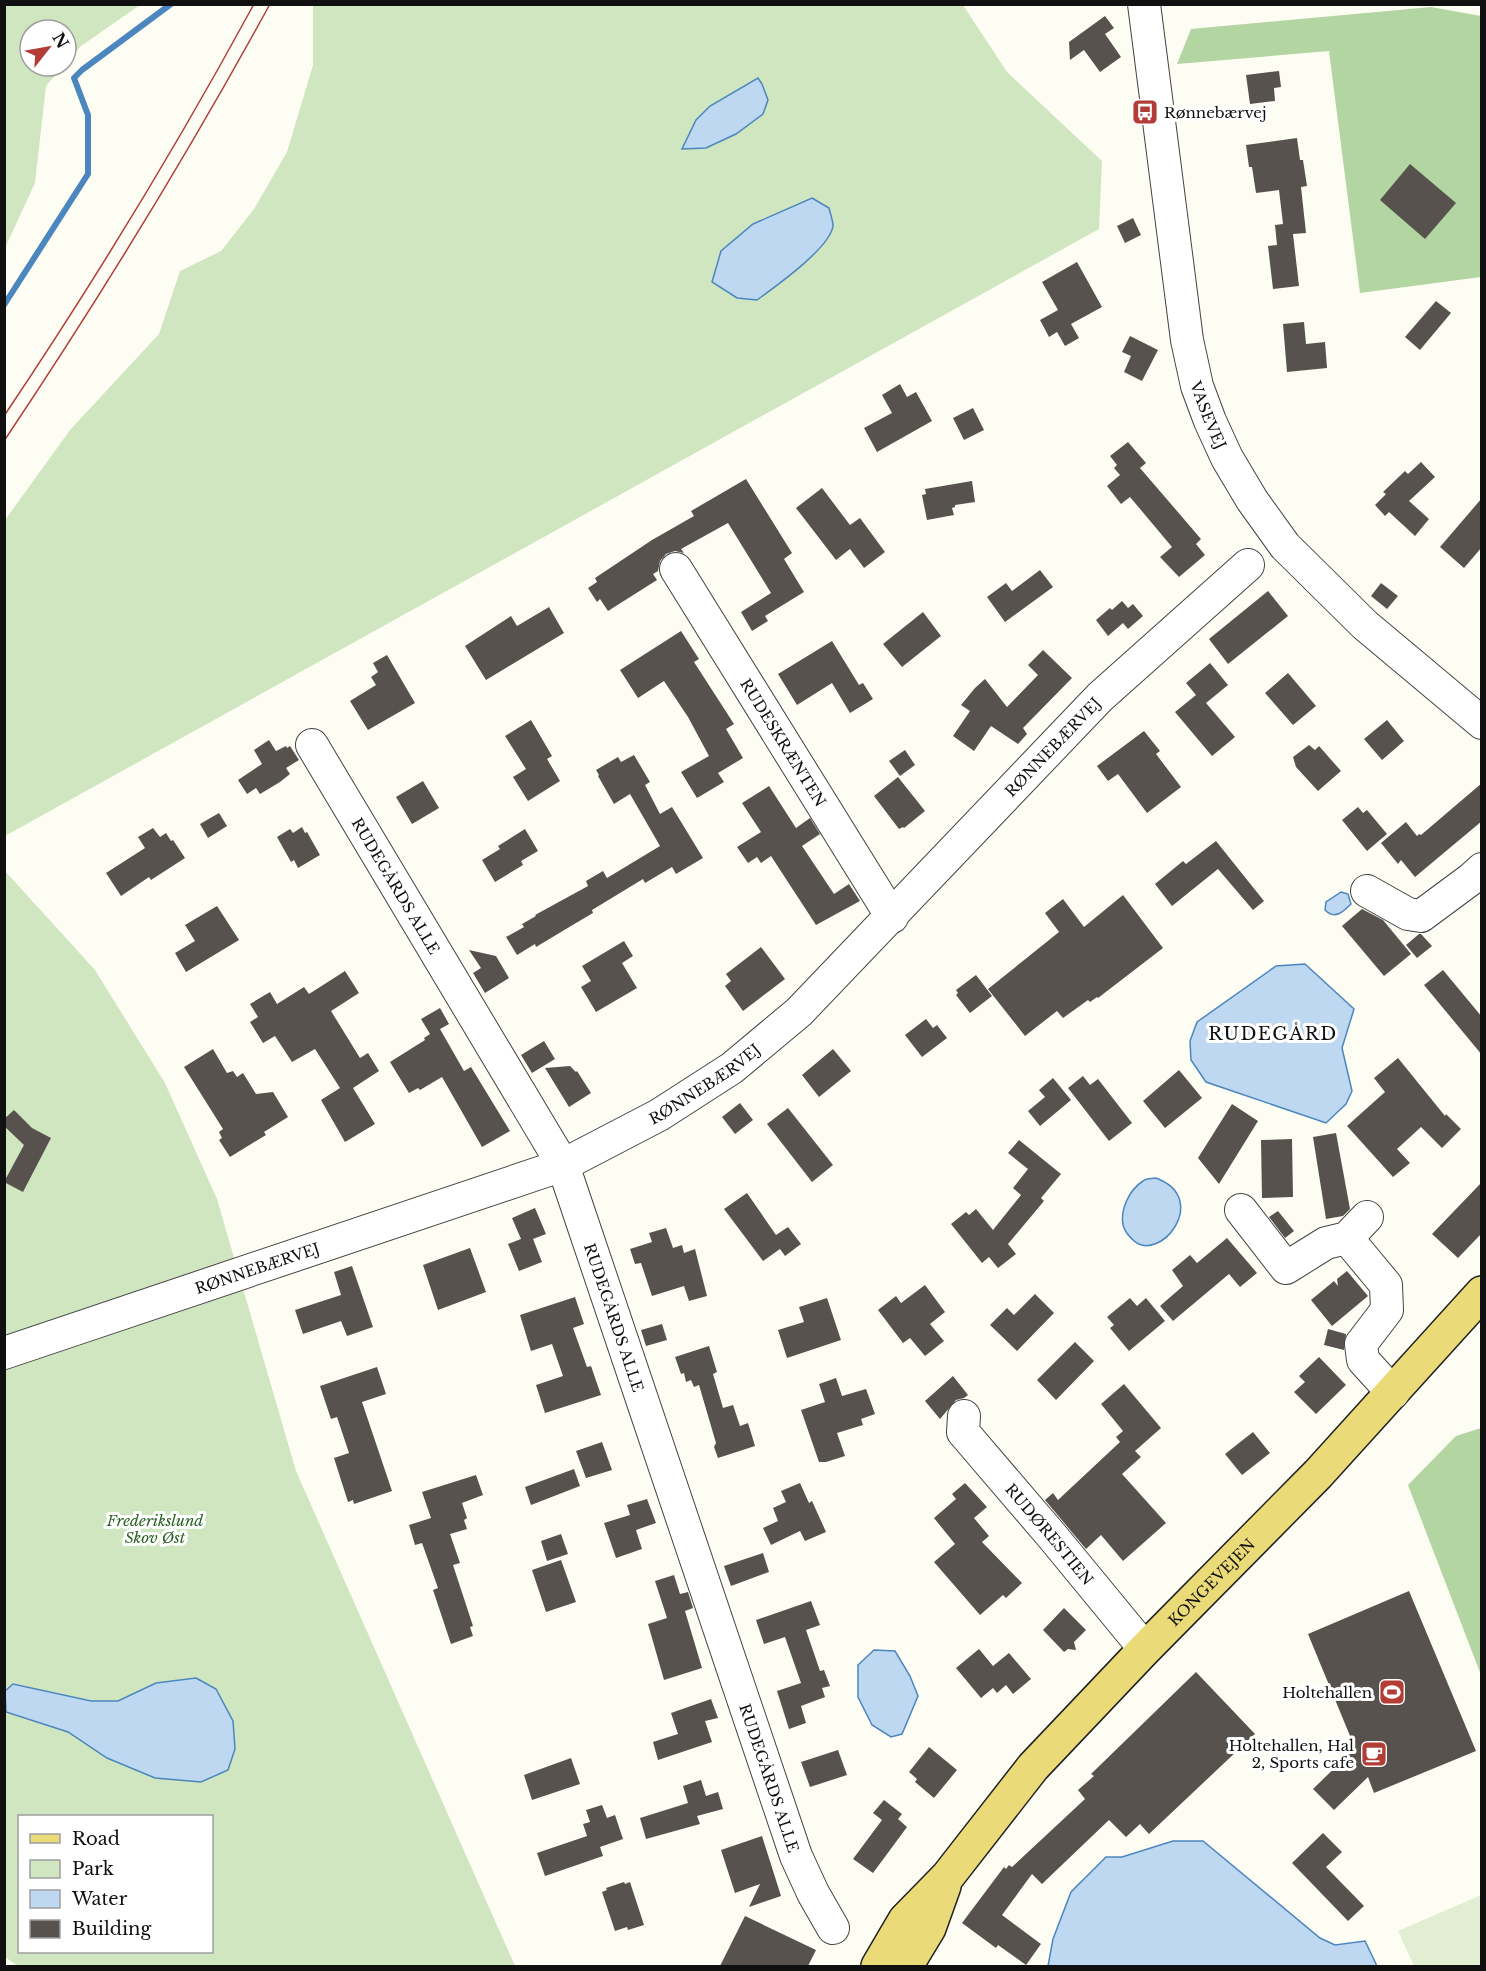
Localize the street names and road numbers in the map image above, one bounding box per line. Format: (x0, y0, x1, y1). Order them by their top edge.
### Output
street label: VASEVEJ (1186, 378, 1231, 452)
street label: RUDESKRÆNTEN (737, 675, 831, 810)
street label: RØNNEBÆRVEJ (1001, 693, 1104, 800)
street label: RUDEGÅRDS ALLE (348, 814, 444, 958)
street label: RØNNEBÆRVEJ (646, 1039, 764, 1128)
street label: RØNNEBÆRVEJ (192, 1238, 322, 1298)
street label: RUDEGÅRDS ALLE (580, 1241, 648, 1394)
street label: RUDØRESTIEN (1002, 1479, 1098, 1589)
street label: KONGEVEJEN (1164, 1534, 1259, 1630)
street label: RUDEGÅRDS ALLE (736, 1701, 804, 1855)

